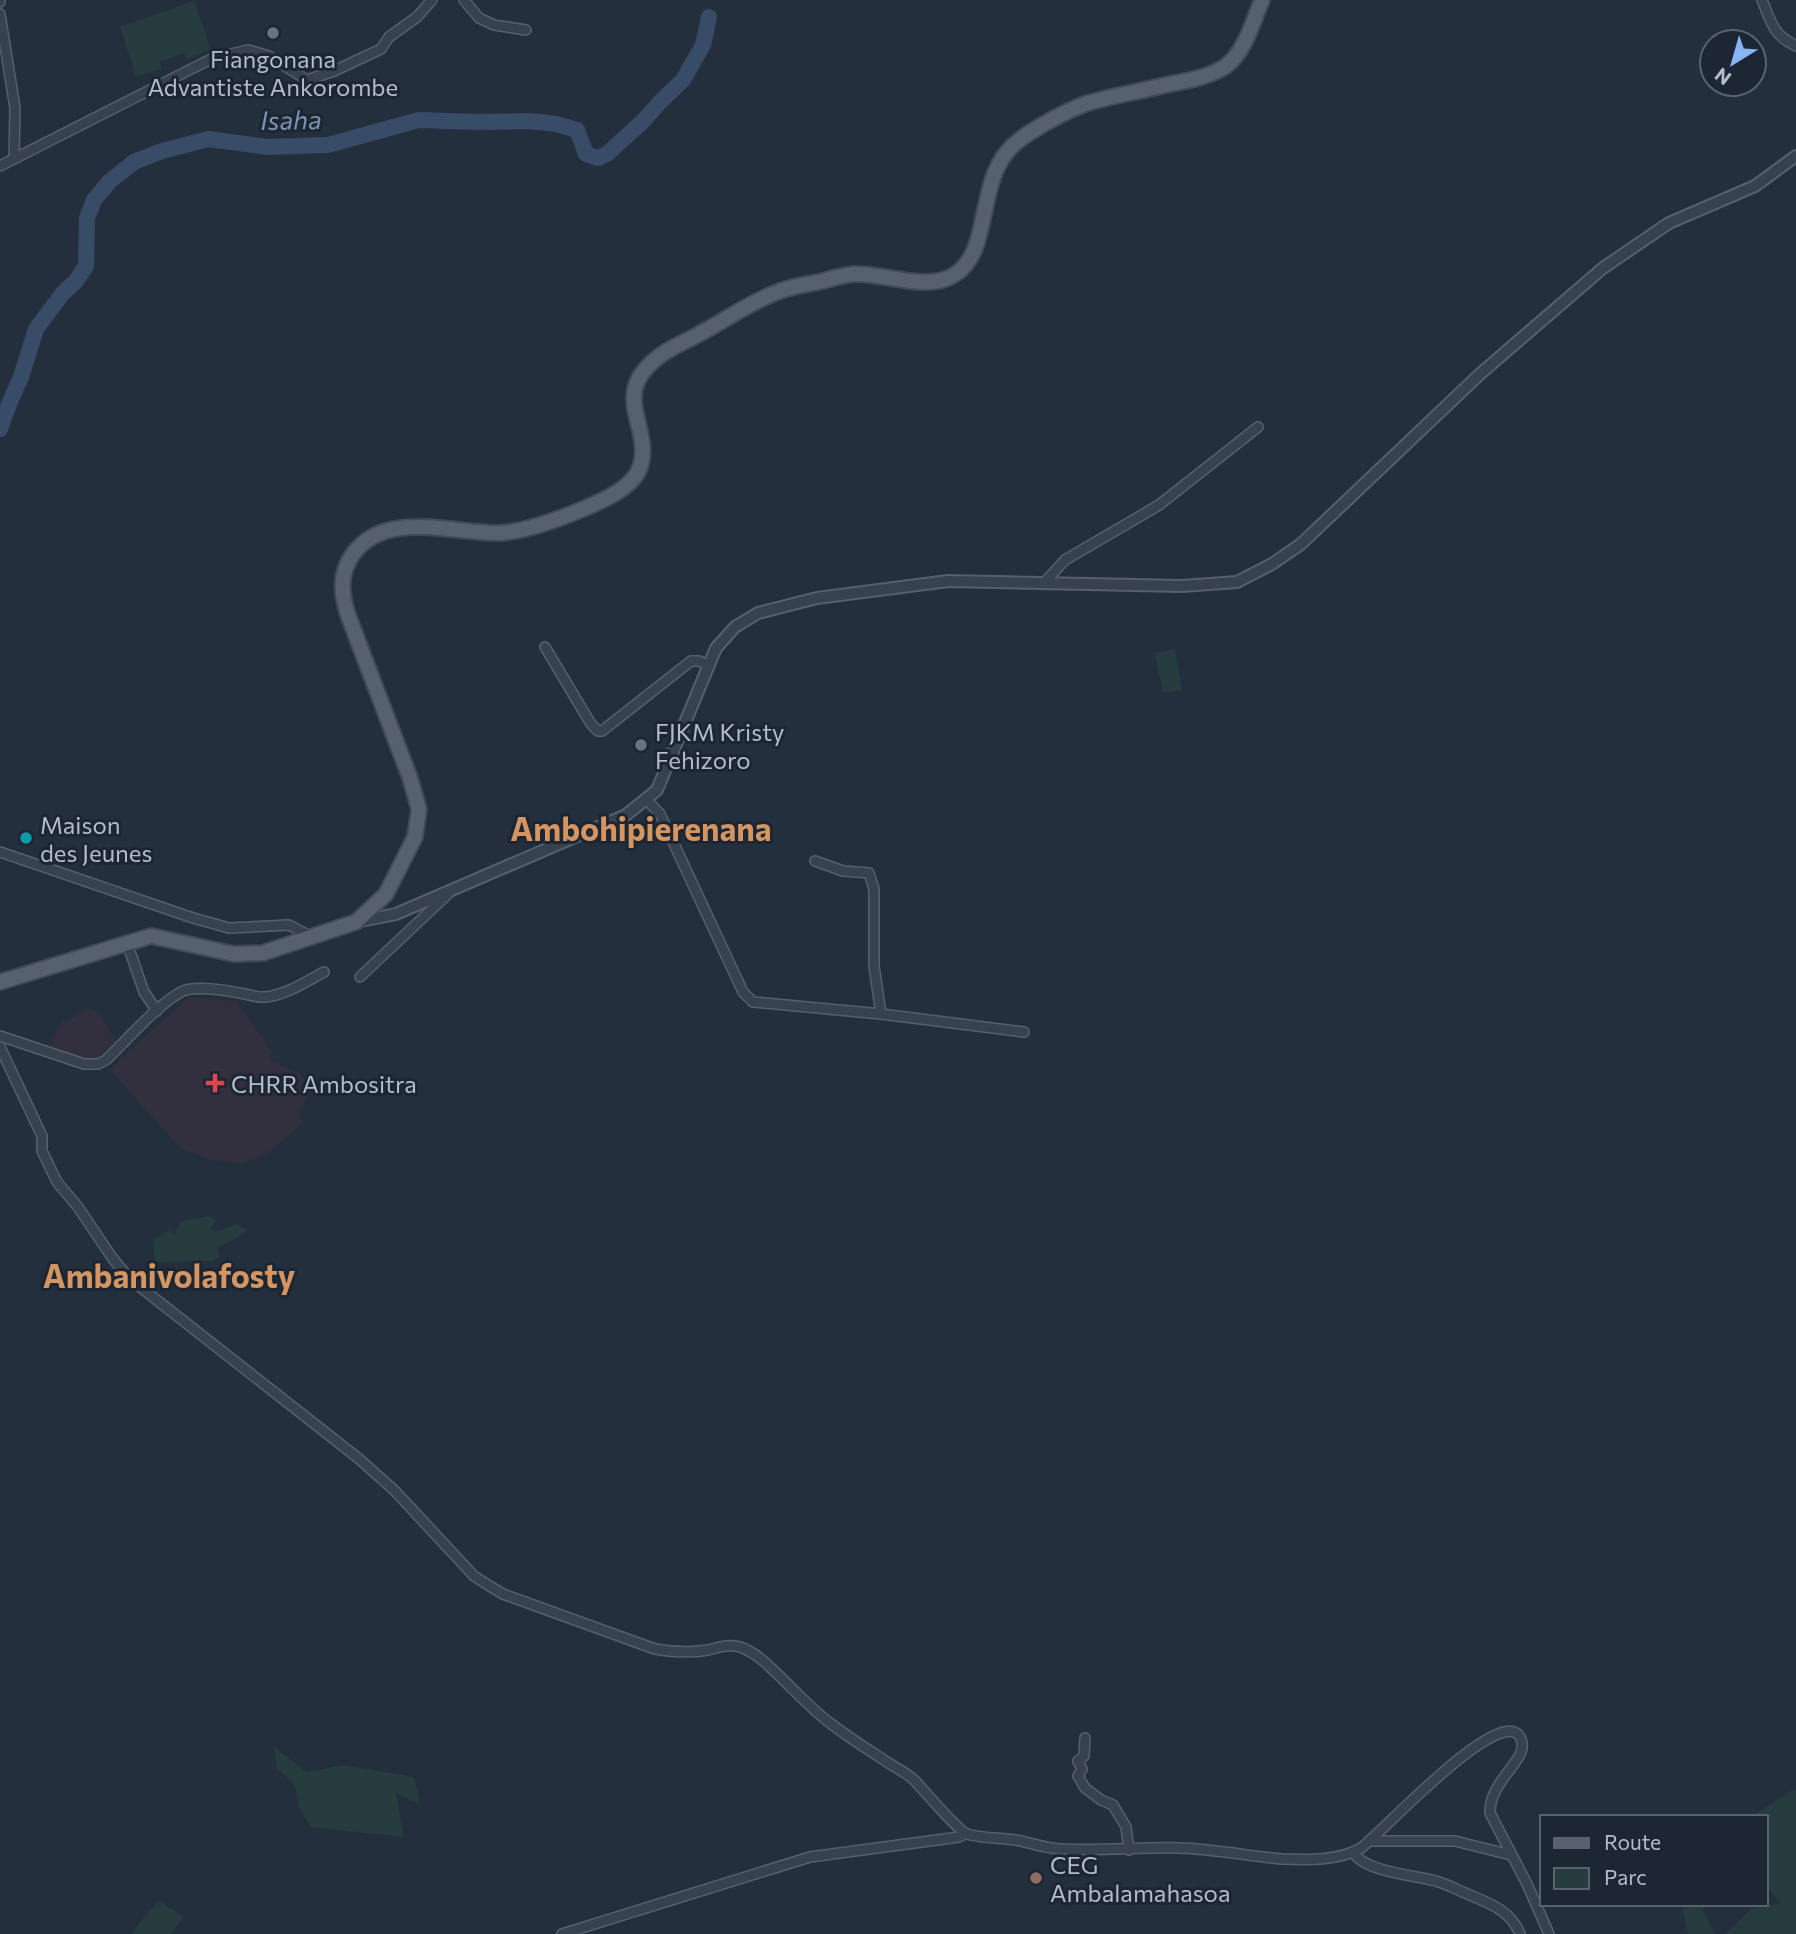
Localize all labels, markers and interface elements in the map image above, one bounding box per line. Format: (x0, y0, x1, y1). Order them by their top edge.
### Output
marker: Fiangonana Advantiste Ankorombe (265, 25, 281, 41)
north arrow (1698, 28, 1768, 98)
place label: Fiangonana Advantiste Ankorombe (148, 44, 398, 101)
text: N (1710, 63, 1735, 90)
water label: Isaha (260, 103, 322, 135)
place label: FJKM Kristy Fehizoro (655, 717, 784, 774)
marker: FJKM Kristy Fehizoro (633, 737, 649, 753)
district label: Ambohipierenana (510, 808, 772, 848)
place label: Maison des Jeunes (40, 810, 152, 867)
marker: Maison des Jeunes (18, 830, 34, 846)
place label: CHRR Ambositra (231, 1069, 417, 1098)
marker: CHRR Ambositra (205, 1073, 225, 1093)
district label: Ambanivolafosty (43, 1255, 296, 1295)
legend (1540, 1815, 1768, 1906)
text: Route (1604, 1829, 1661, 1854)
place label: CEG Ambalamahasoa (1050, 1850, 1231, 1907)
text: Parc (1604, 1864, 1647, 1889)
marker: CEG Ambalamahasoa (1028, 1870, 1044, 1886)

